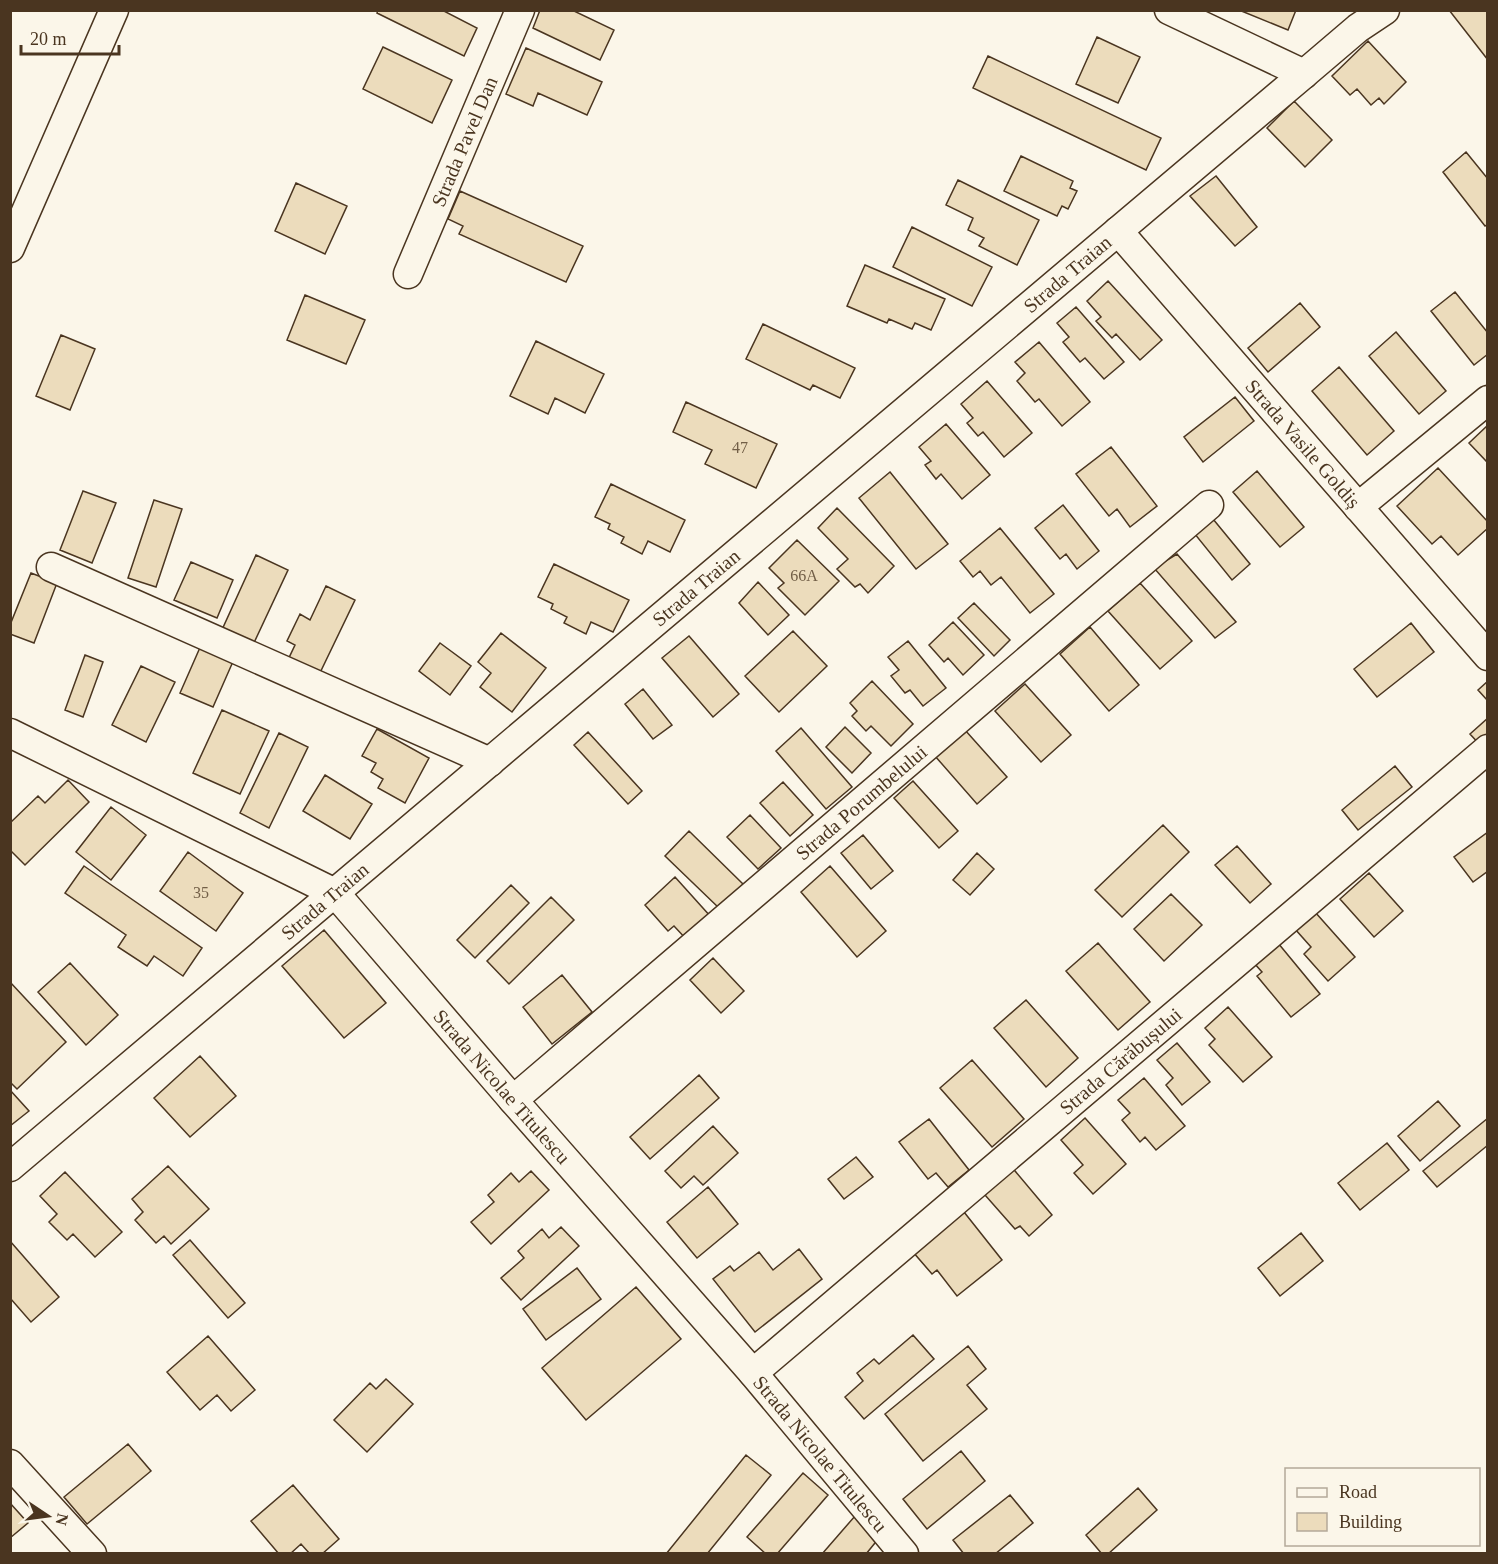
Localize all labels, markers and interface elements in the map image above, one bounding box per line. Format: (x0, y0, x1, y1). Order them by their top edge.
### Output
scale bar (21, 18, 118, 56)
text: 20 m (30, 29, 67, 49)
street label: Strada Pavel Dan (427, 73, 501, 210)
street label: Strada Traian (1019, 231, 1115, 317)
street label: Strada Vasile Goldiș (1241, 375, 1365, 513)
house number: 47 (732, 439, 748, 456)
street label: Strada Traian (648, 545, 744, 631)
house number: 66A (790, 567, 818, 584)
street label: Strada Porumbelului (791, 740, 931, 864)
street label: Strada Traian (277, 858, 373, 944)
house number: 35 (193, 884, 209, 901)
street label: Strada Cărăbușului (1055, 1003, 1186, 1119)
street label: Strada Nicolae Titulescu (429, 1005, 575, 1168)
street label: Strada Nicolae Titulescu (749, 1371, 892, 1536)
legend (1285, 1468, 1480, 1546)
text: Road (1339, 1482, 1377, 1502)
north arrow (18, 1486, 78, 1546)
text: N (52, 1512, 72, 1527)
text: Building (1339, 1512, 1402, 1532)

